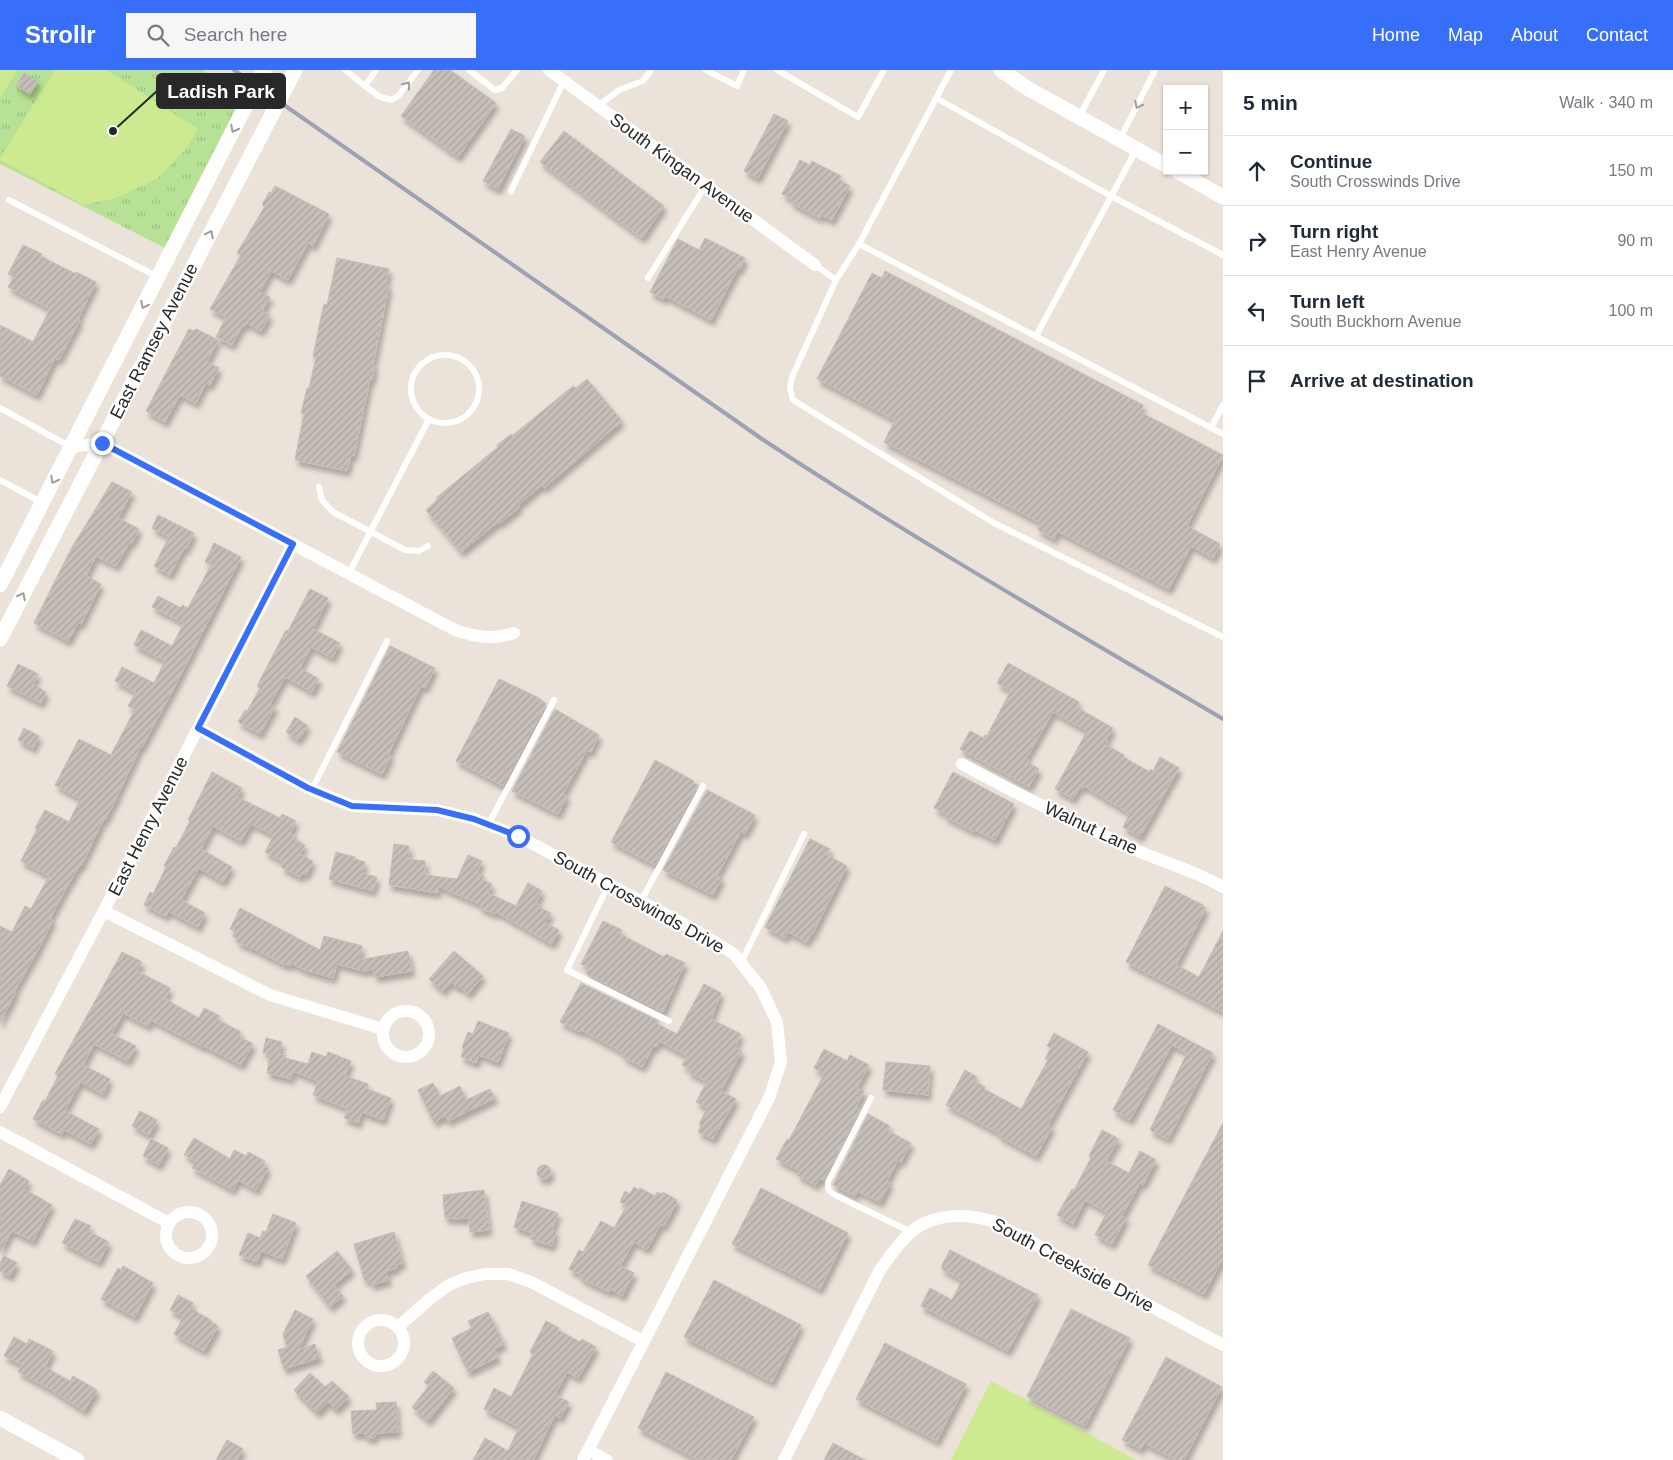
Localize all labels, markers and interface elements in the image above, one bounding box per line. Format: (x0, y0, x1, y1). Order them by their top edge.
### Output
search box (126, 13, 476, 58)
text: Strollr (25, 21, 96, 48)
icon: search (144, 21, 172, 49)
text: Search here (184, 24, 287, 45)
text: Home (1372, 25, 1420, 45)
text: Map (1448, 25, 1483, 45)
text: About (1511, 25, 1558, 45)
text: Contact (1586, 25, 1648, 45)
callout: Ladish Park (157, 74, 285, 108)
text: Ladish Park (167, 81, 275, 102)
one-way arrow (402, 82, 410, 91)
map controls (1163, 85, 1208, 175)
button: + (1163, 85, 1208, 130)
text: 5 min (1243, 91, 1298, 114)
text: Walk · 340 m (1559, 94, 1653, 111)
one-way arrow (1134, 100, 1144, 109)
street label: South Kingan Avenue (606, 109, 758, 227)
one-way arrow (230, 124, 240, 133)
button: − (1163, 130, 1208, 175)
text: Continue (1290, 151, 1372, 172)
icon: ahead (1243, 157, 1271, 185)
text: 150 m (1609, 162, 1653, 179)
text: South Crosswinds Drive (1290, 173, 1461, 190)
text: Turn right (1290, 221, 1378, 242)
icon: right (1243, 227, 1271, 255)
one-way arrow (204, 230, 214, 239)
text: 90 m (1617, 232, 1653, 249)
text: East Henry Avenue (1290, 243, 1427, 260)
street label: East Ramsey Avenue (106, 260, 202, 422)
text: Turn left (1290, 291, 1365, 312)
icon: left (1243, 297, 1271, 325)
one-way arrow (140, 299, 150, 308)
text: 100 m (1609, 302, 1653, 319)
text: South Buckhorn Avenue (1290, 313, 1461, 330)
icon: arrive (1243, 367, 1271, 395)
text: Arrive at destination (1290, 370, 1474, 391)
route end (91, 432, 114, 455)
one-way arrow (50, 475, 60, 484)
one-way arrow (16, 592, 26, 601)
street label: East Henry Avenue (104, 753, 192, 899)
street label: Walnut Lane (1041, 798, 1141, 858)
route start (507, 825, 530, 848)
street label: South Crosswinds Drive (550, 847, 728, 957)
street label: South Creekside Drive (989, 1214, 1157, 1316)

